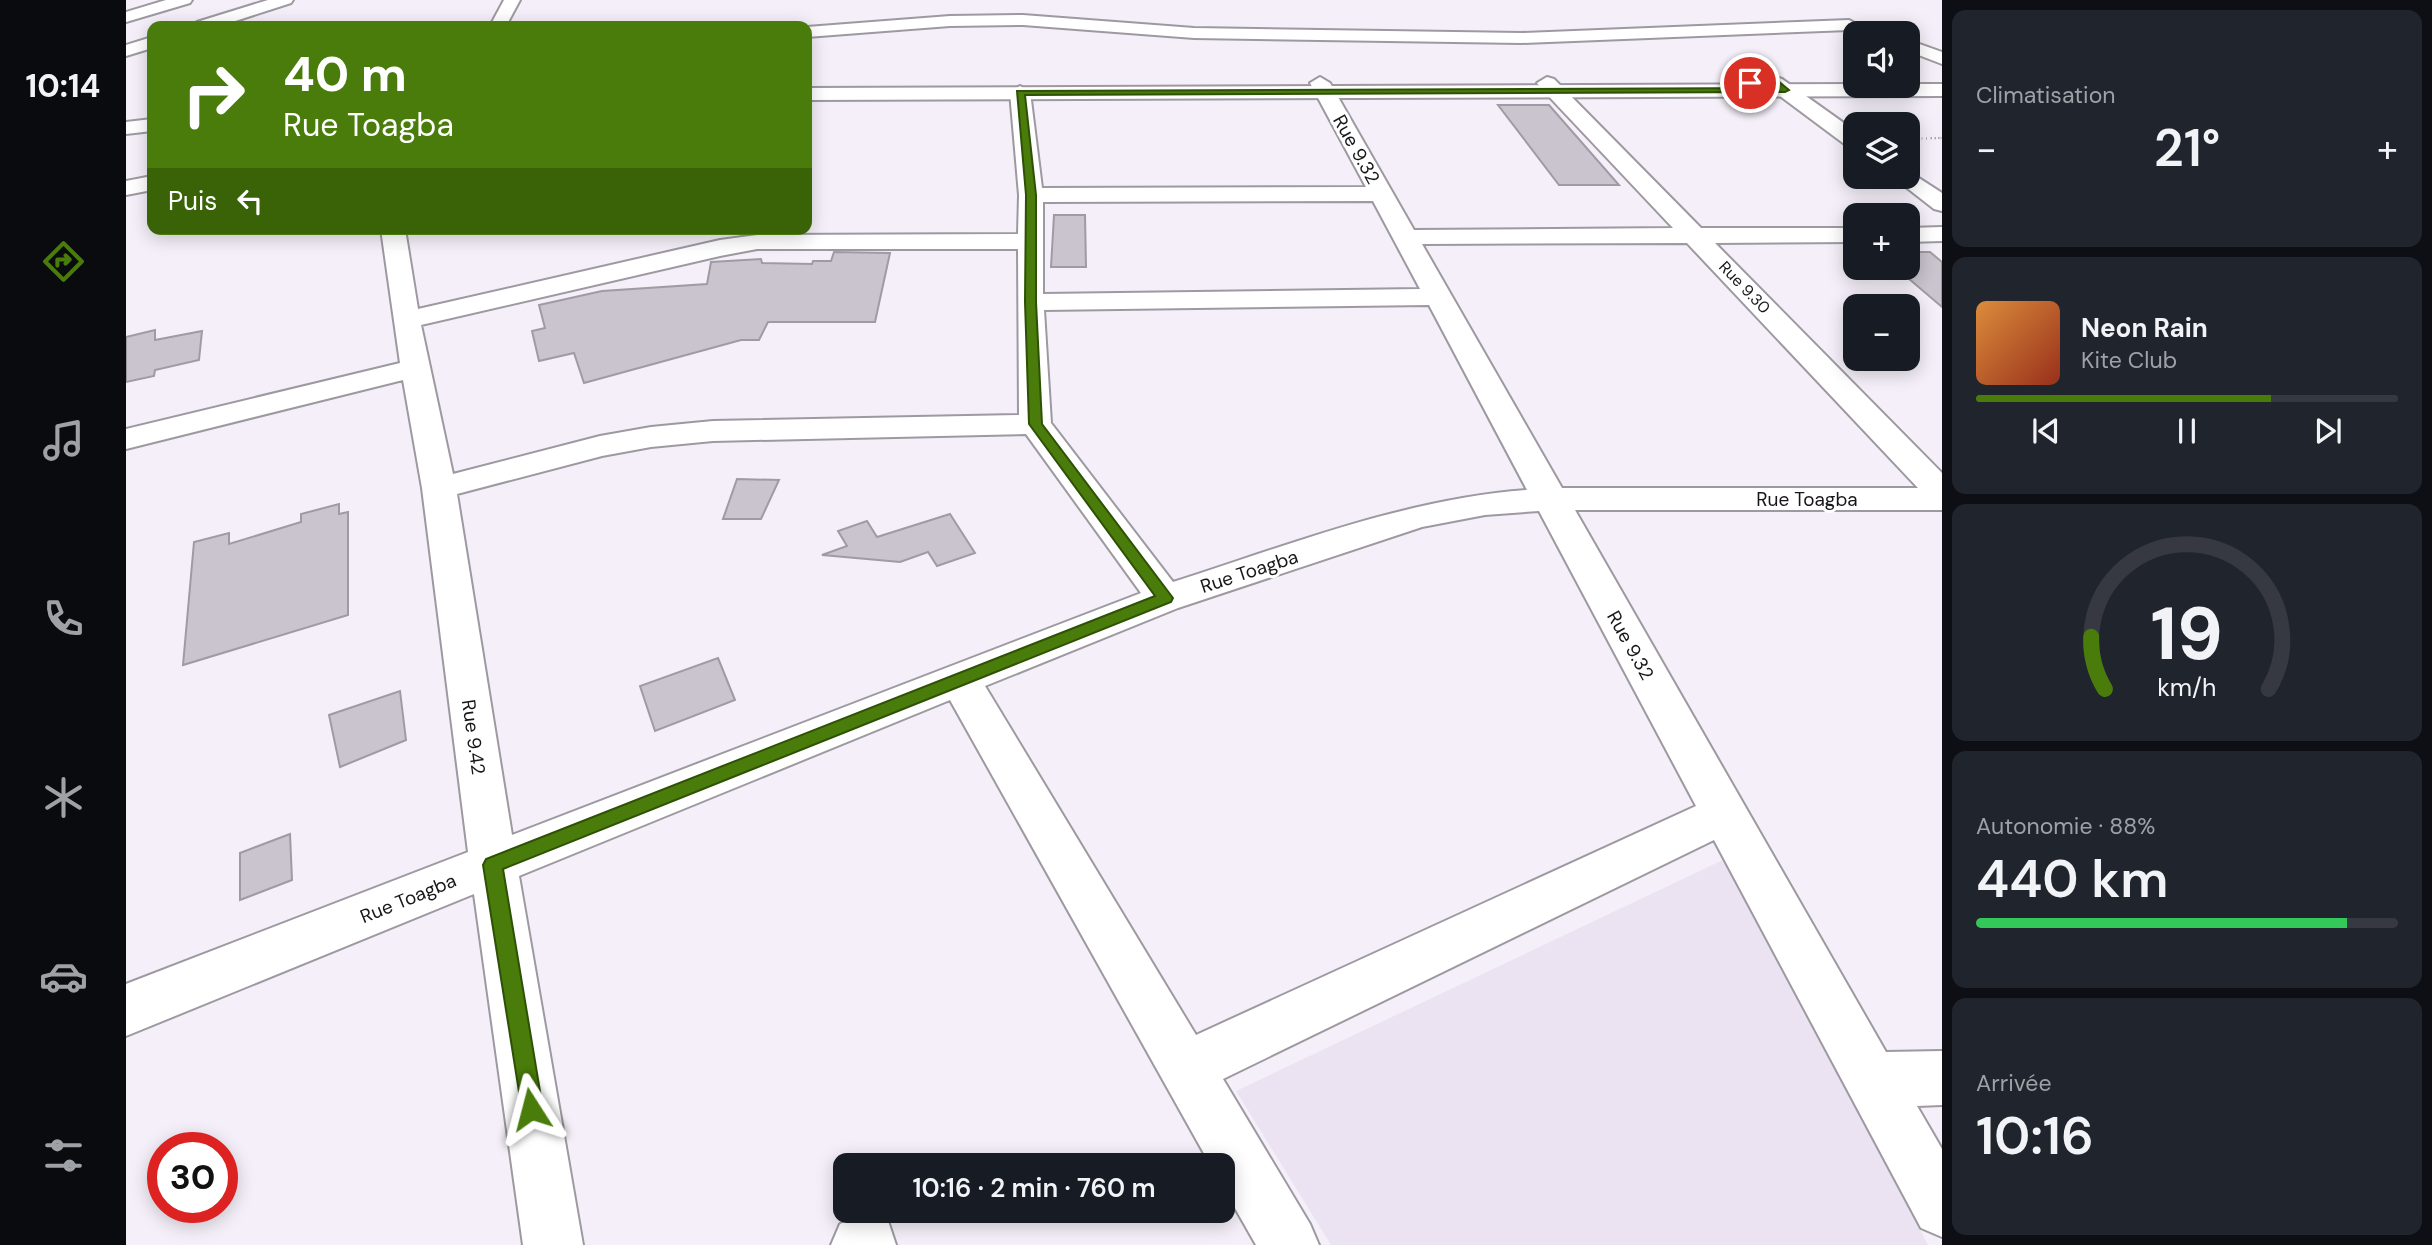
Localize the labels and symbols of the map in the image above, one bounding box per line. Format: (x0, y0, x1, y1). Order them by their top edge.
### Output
pin (1720, 53, 1780, 113)
street label: Rue 9.32 (1327, 110, 1386, 188)
street label: Rue 9.30 (1714, 257, 1775, 318)
street label: Rue Toagba (1756, 487, 1858, 512)
street label: Rue Toagba (1197, 544, 1301, 599)
street label: Rue 9.32 (1601, 606, 1660, 684)
street label: Rue 9.42 (456, 698, 491, 776)
street label: Rue Toagba (356, 868, 460, 929)
position arrow (494, 1072, 568, 1146)
speed limit sign: 30 (147, 1132, 238, 1223)

